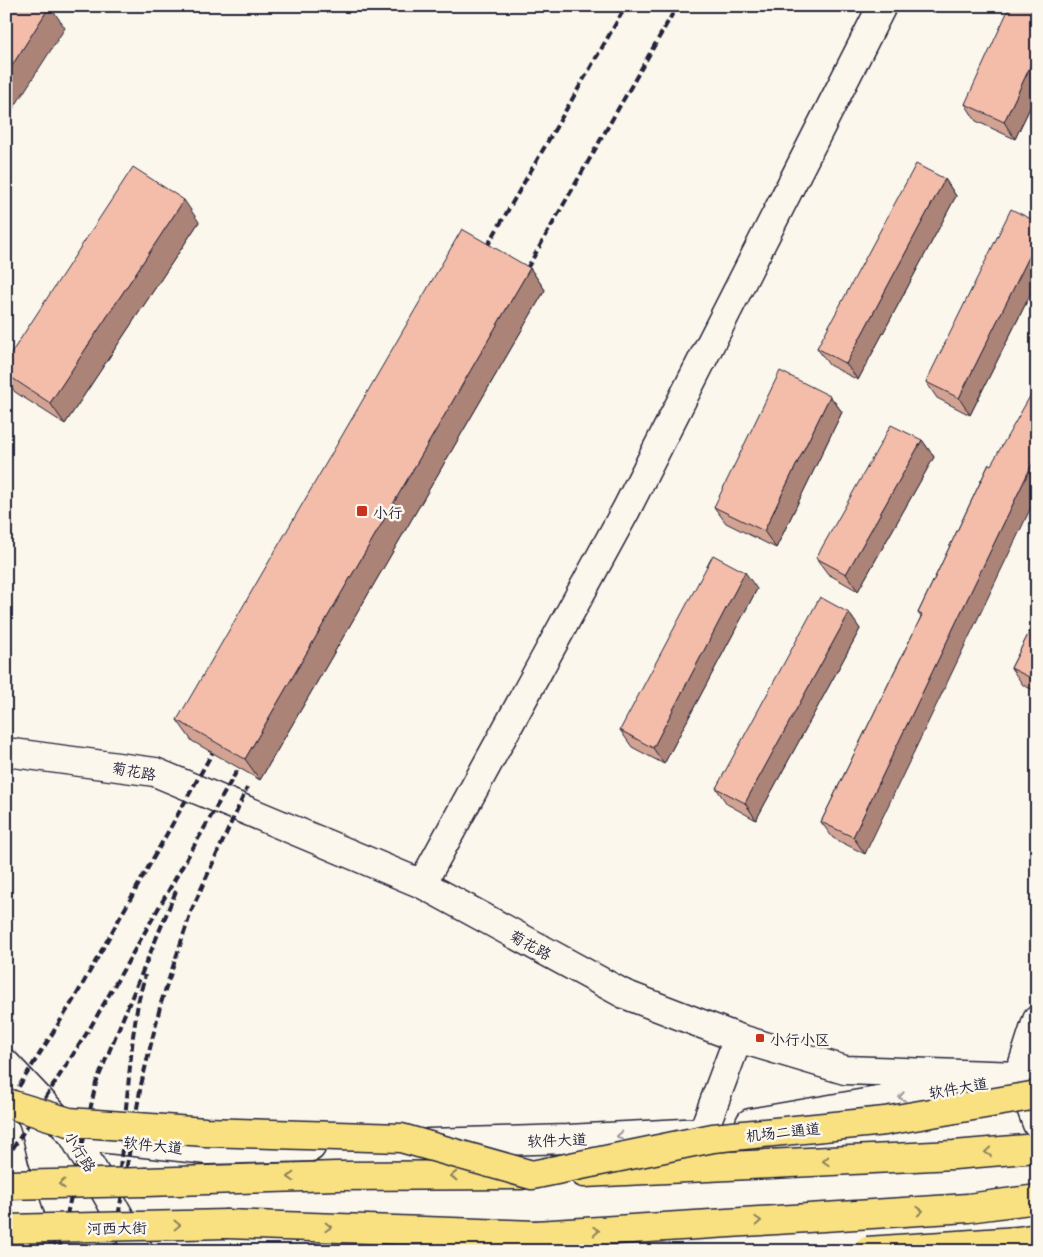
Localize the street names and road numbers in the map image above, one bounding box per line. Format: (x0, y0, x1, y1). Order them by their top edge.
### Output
street label: 菊花路 (110, 755, 158, 785)
street label: 菊花路 (506, 923, 556, 965)
street label: 软件大道 (926, 1070, 990, 1104)
street label: 机场二通道 (744, 1116, 822, 1146)
street label: 小行路 (59, 1126, 103, 1176)
street label: 软件大道 (527, 1126, 587, 1152)
street label: 软件大道 (122, 1129, 184, 1159)
street label: 河西大街 (87, 1215, 147, 1239)

